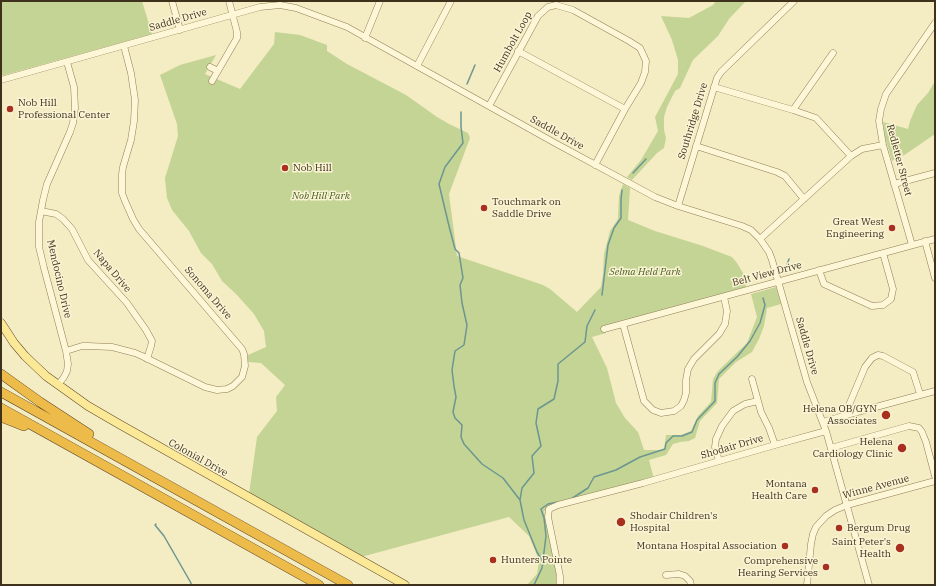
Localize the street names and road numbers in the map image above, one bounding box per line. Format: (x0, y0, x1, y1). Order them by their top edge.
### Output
street label: Saddle Drive (148, 6, 208, 34)
street label: Humbolt Loop (491, 10, 535, 74)
street label: Southridge Drive (676, 81, 710, 161)
street label: Saddle Drive (528, 113, 586, 153)
street label: Redletter Street (884, 123, 914, 197)
street label: Mendocino Drive (44, 239, 74, 319)
street label: Napa Drive (91, 247, 133, 295)
street label: Belt View Drive (731, 259, 803, 289)
street label: Sonoma Drive (182, 264, 234, 322)
street label: Saddle Drive (793, 316, 821, 376)
street label: Shodair Drive (699, 432, 765, 462)
street label: Colonial Drive (166, 437, 230, 479)
street label: Winne Avenue (841, 472, 911, 502)

